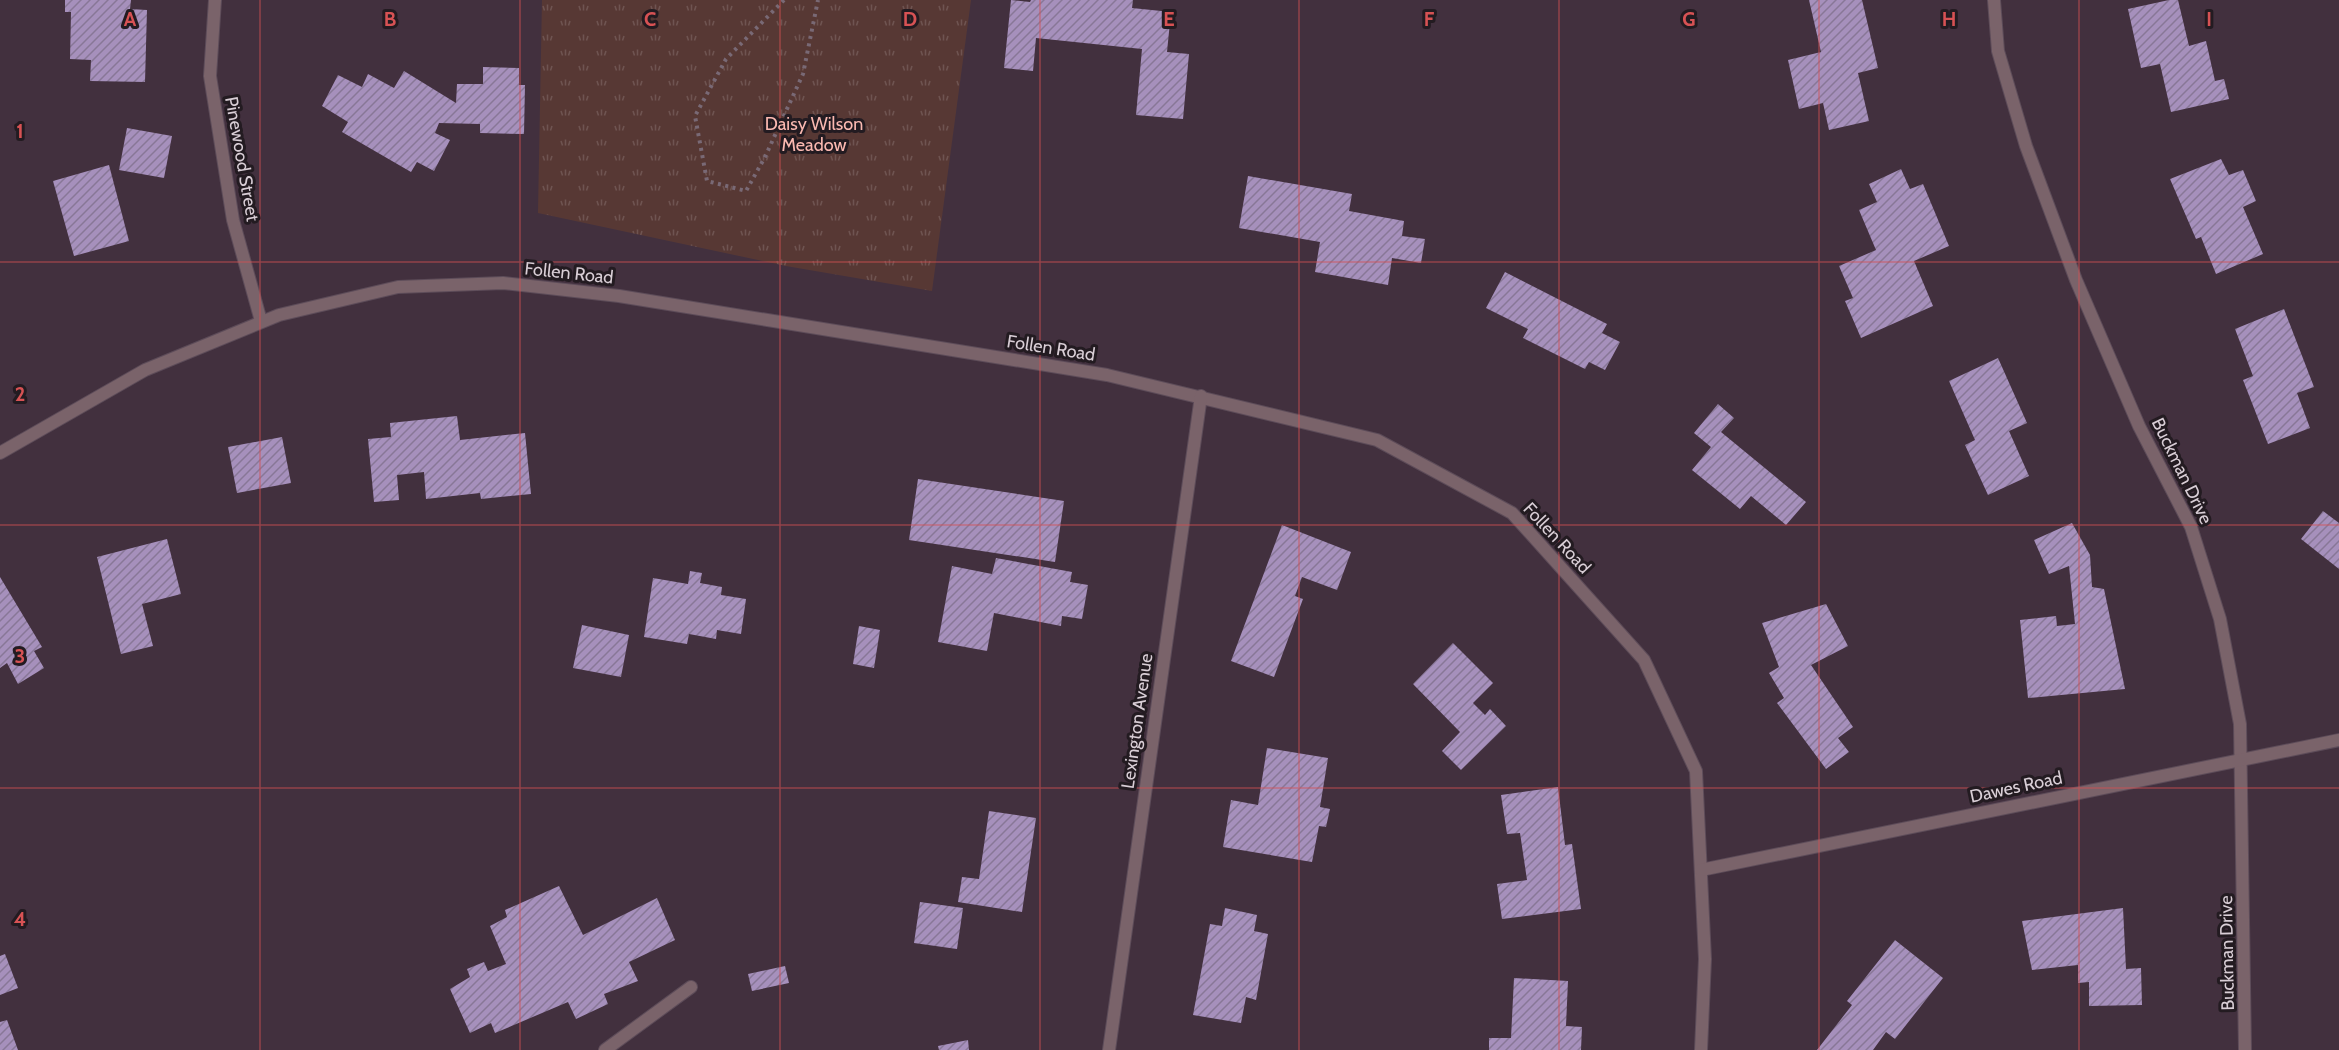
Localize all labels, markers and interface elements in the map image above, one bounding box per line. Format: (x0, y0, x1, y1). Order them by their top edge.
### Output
text: A (124, 7, 137, 31)
text: B (384, 7, 396, 31)
text: C (644, 7, 656, 31)
text: D (903, 7, 917, 31)
text: E (1163, 7, 1175, 31)
text: F (1424, 7, 1435, 31)
text: G (1682, 7, 1696, 31)
text: H (1942, 7, 1956, 31)
text: I (2206, 7, 2212, 31)
street label: Pinewood Street (220, 95, 264, 223)
park label: Daisy Wilson Meadow (765, 113, 863, 156)
text: 1 (16, 119, 24, 143)
street label: Follen Road (523, 257, 615, 289)
street label: Follen Road (1005, 330, 1097, 366)
text: 2 (15, 382, 25, 406)
street label: Buckman Drive (2147, 414, 2217, 528)
street label: Follen Road (1518, 498, 1596, 578)
text: 3 (15, 644, 25, 668)
street label: Lexington Avenue (1117, 652, 1157, 790)
street label: Dawes Road (1968, 766, 2064, 808)
street label: Buckman Drive (2215, 895, 2239, 1011)
text: 4 (14, 907, 26, 931)

